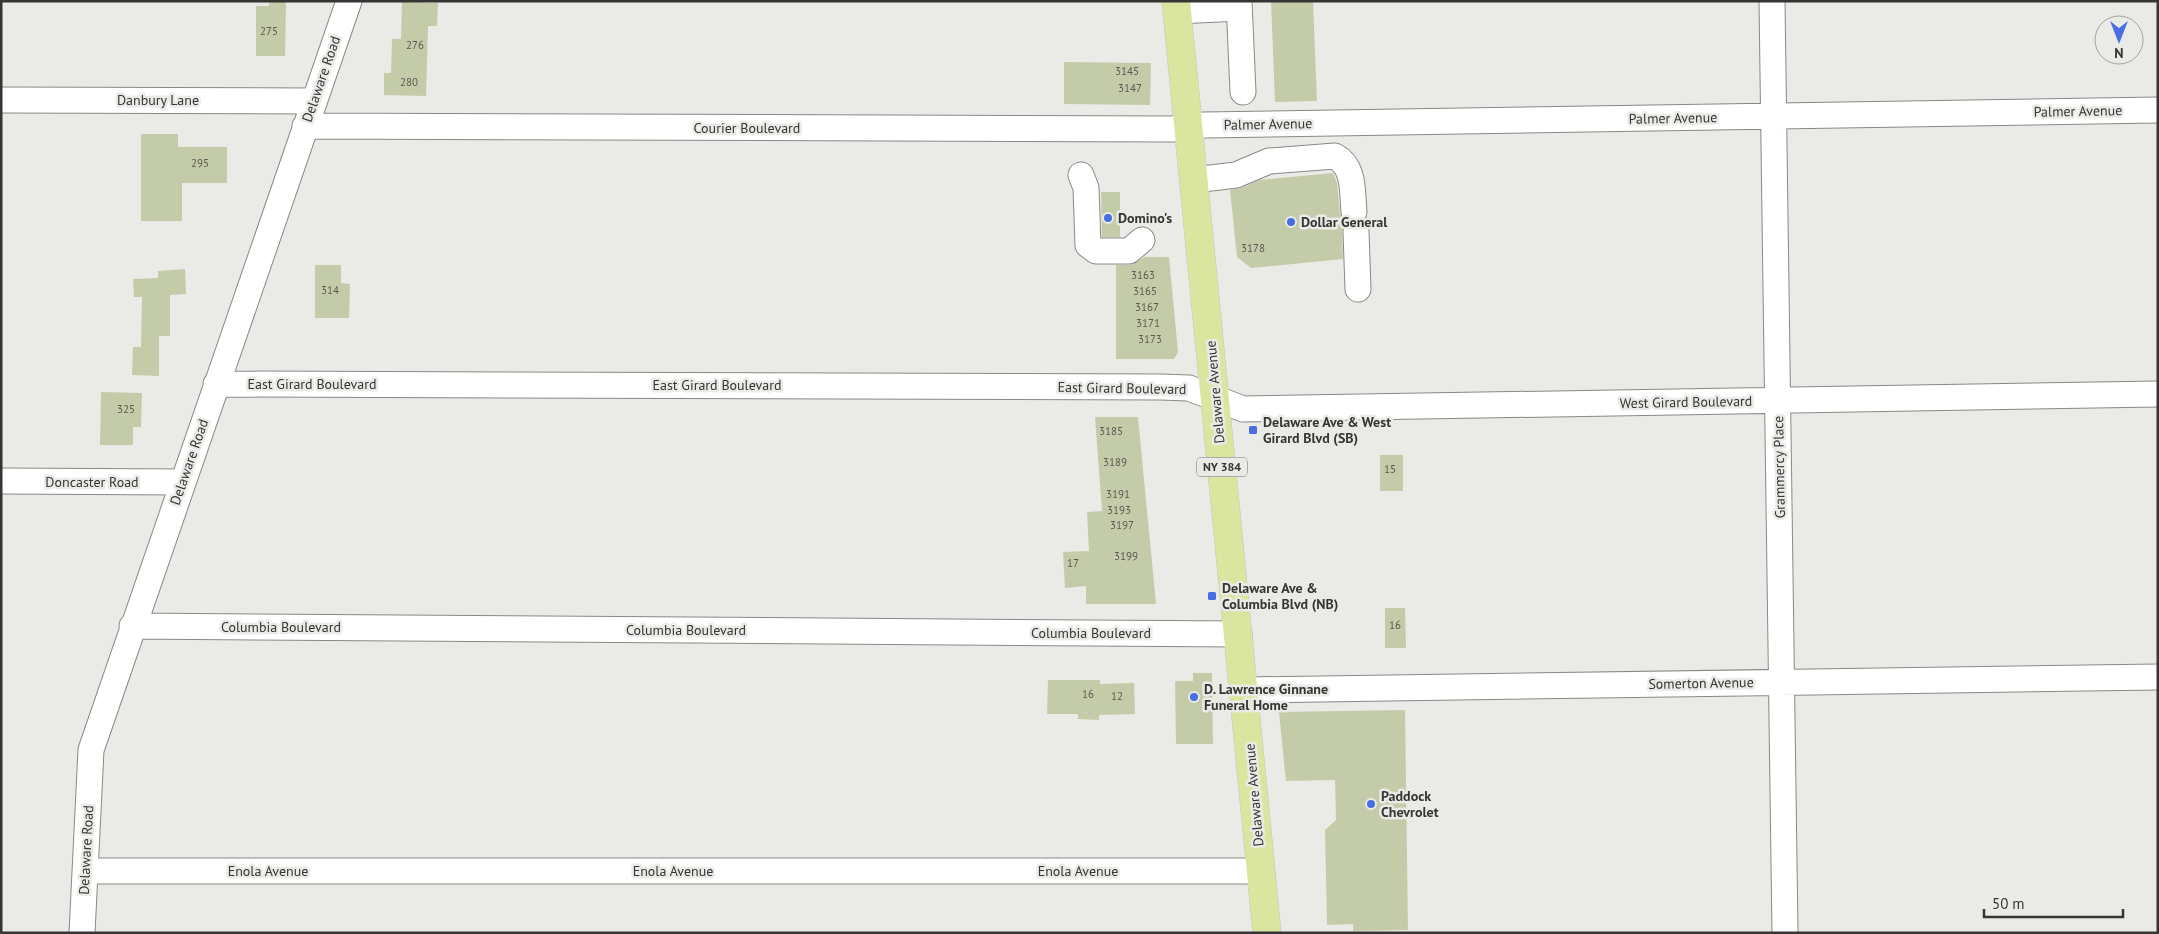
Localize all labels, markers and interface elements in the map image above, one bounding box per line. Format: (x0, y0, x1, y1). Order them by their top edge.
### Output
north arrow (2094, 15, 2144, 65)
house number: 275 (260, 24, 278, 38)
street label: Delaware Road (298, 34, 344, 124)
house number: 276 (406, 38, 424, 52)
text: N (2114, 44, 2124, 62)
house number: 3145 (1115, 64, 1139, 78)
house number: 280 (400, 75, 418, 89)
house number: 3147 (1118, 81, 1142, 95)
street label: Danbury Lane (117, 91, 199, 109)
street label: Palmer Avenue (2034, 101, 2122, 121)
street label: Palmer Avenue (1629, 108, 1717, 128)
street label: Palmer Avenue (1224, 114, 1312, 134)
street label: Courier Boulevard (694, 119, 800, 137)
house number: 295 (191, 156, 209, 170)
place label: Domino's (1118, 209, 1172, 227)
marker: Domino's (1102, 212, 1114, 224)
place label: Dollar General (1301, 213, 1388, 231)
marker: Dollar General (1285, 216, 1297, 228)
house number: 3178 (1241, 241, 1265, 255)
house number: 3163 (1131, 268, 1155, 282)
house number: 314 (321, 283, 339, 297)
house number: 3165 (1133, 284, 1157, 298)
house number: 3167 (1135, 300, 1159, 314)
house number: 3171 (1136, 316, 1160, 330)
house number: 3173 (1138, 332, 1162, 346)
street label: Delaware Avenue (1202, 340, 1228, 444)
street label: East Girard Boulevard (248, 375, 376, 393)
street label: East Girard Boulevard (653, 376, 781, 394)
street label: East Girard Boulevard (1057, 378, 1187, 398)
street label: West Girard Boulevard (1620, 392, 1752, 412)
house number: 325 (117, 402, 135, 416)
place label: Delaware Ave & West Girard Blvd (SB) (1263, 413, 1391, 447)
street label: Grammercy Place (1769, 415, 1789, 519)
street label: Delaware Road (166, 417, 212, 507)
house number: 3185 (1099, 424, 1123, 438)
marker: Delaware Ave & West Girard Blvd (SB) (1247, 424, 1259, 436)
house number: 3189 (1103, 455, 1127, 469)
road number: NY 384 (1197, 458, 1247, 477)
house number: 15 (1384, 462, 1396, 476)
street label: Doncaster Road (45, 473, 139, 491)
house number: 3191 (1106, 487, 1130, 501)
house number: 3193 (1107, 503, 1131, 517)
house number: 3197 (1110, 518, 1134, 532)
house number: 3199 (1114, 549, 1138, 563)
house number: 17 (1067, 556, 1079, 570)
place label: Delaware Ave & Columbia Blvd (NB) (1222, 579, 1338, 613)
marker: Delaware Ave & Columbia Blvd (NB) (1206, 590, 1218, 602)
street label: Columbia Boulevard (221, 618, 341, 636)
house number: 16 (1389, 618, 1401, 632)
street label: Columbia Boulevard (626, 621, 746, 639)
street label: Columbia Boulevard (1031, 624, 1151, 642)
street label: Somerton Avenue (1648, 673, 1754, 693)
place label: D. Lawrence Ginnane Funeral Home (1204, 680, 1328, 714)
house number: 16 (1082, 687, 1094, 701)
house number: 12 (1111, 689, 1123, 703)
marker: D. Lawrence Ginnane Funeral Home (1188, 691, 1200, 703)
street label: Delaware Avenue (1241, 743, 1267, 847)
place label: Paddock Chevrolet (1381, 787, 1439, 821)
marker: Paddock Chevrolet (1365, 798, 1377, 810)
street label: Delaware Road (75, 805, 97, 895)
street label: Enola Avenue (228, 862, 308, 880)
street label: Enola Avenue (633, 862, 713, 880)
street label: Enola Avenue (1038, 862, 1118, 880)
scale bar (1984, 886, 2123, 918)
text: 50 m (1992, 894, 2025, 913)

